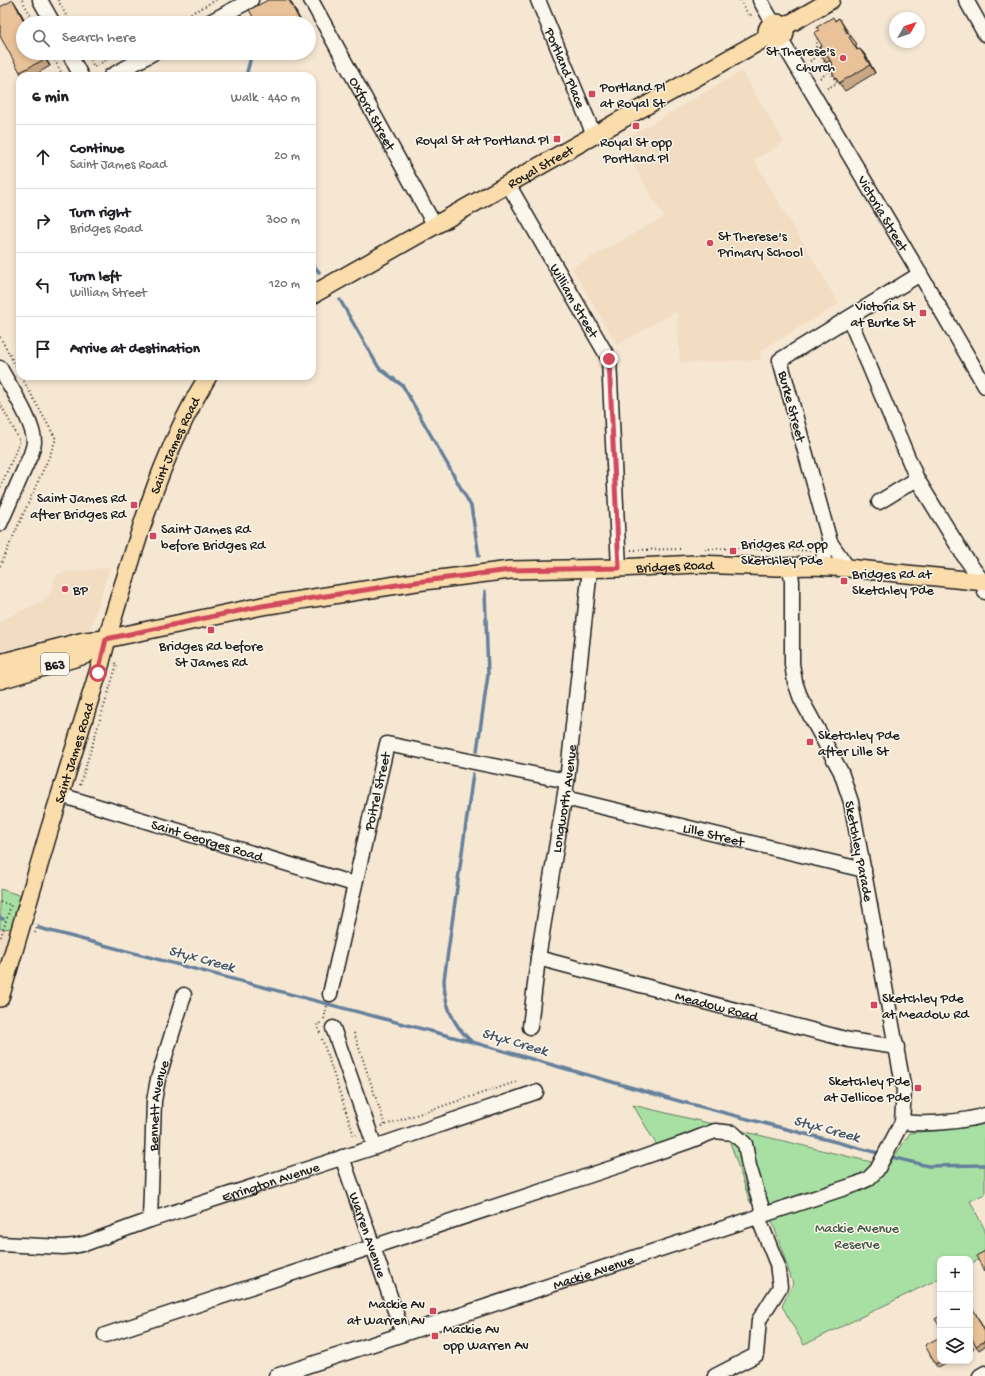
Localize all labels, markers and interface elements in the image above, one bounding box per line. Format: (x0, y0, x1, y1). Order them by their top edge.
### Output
north arrow (889, 12, 925, 48)
search box (16, 16, 316, 60)
street label: Portland Place (539, 25, 588, 112)
icon: search (30, 27, 52, 49)
text: Search here (62, 29, 136, 47)
place label: St Therese's Church (766, 44, 836, 77)
marker: St Therese's Church (838, 53, 848, 63)
street label: Oxford Street (344, 75, 398, 155)
place label: Portland Pl at Royal St (599, 80, 666, 113)
text: 6 min (32, 88, 68, 108)
marker: Portland Pl at Royal St (587, 89, 597, 99)
text: Walk · 440 m (231, 91, 300, 106)
marker: Royal St opp Portland Pl (631, 121, 641, 131)
place label: Royal St at Portland Pl (416, 133, 549, 150)
marker: Royal St at Portland Pl (552, 134, 562, 144)
place label: Royal St opp Portland Pl (600, 135, 672, 168)
text: Continue (70, 140, 124, 158)
street label: Royal Street (505, 142, 578, 193)
icon: ahead (32, 146, 54, 168)
text: 20 m (274, 149, 300, 164)
text: Saint James Road (70, 158, 167, 173)
street label: Victoria Street (852, 172, 911, 256)
text: Turn right (70, 204, 130, 222)
icon: right (32, 210, 54, 232)
text: 300 m (266, 213, 300, 228)
text: Bridges Road (70, 222, 142, 237)
place label: St Therese's Primary School (717, 229, 803, 262)
marker: St Therese's Primary School (705, 238, 715, 248)
street label: William Street (545, 261, 601, 342)
text: Turn left (70, 268, 121, 286)
icon: left (32, 274, 54, 296)
text: 120 m (269, 277, 300, 292)
text: William Street (70, 286, 147, 301)
place label: Victoria St at Burke St (851, 299, 916, 332)
marker: Victoria St at Burke St (918, 308, 928, 318)
icon: arrive (32, 338, 54, 360)
text: Arrive at destination (70, 340, 200, 358)
route end (600, 350, 618, 368)
street label: Burke Street (773, 368, 809, 445)
street label: Saint James Road (148, 393, 206, 497)
place label: Saint James Rd after Bridges Rd (30, 491, 128, 524)
marker: Saint James Rd after Bridges Rd (129, 500, 139, 510)
place label: Saint James Rd before Bridges Rd (161, 522, 267, 555)
marker: Saint James Rd before Bridges Rd (148, 531, 158, 541)
place label: Bridges Rd opp Sketchley Pde (740, 537, 828, 570)
marker: Bridges Rd opp Sketchley Pde (728, 546, 738, 556)
street label: Bridges Road (635, 558, 716, 578)
place label: Bridges Rd at Sketchley Pde (851, 567, 934, 600)
marker: Bridges Rd at Sketchley Pde (839, 576, 849, 586)
place label: BP (72, 583, 88, 600)
marker: BP (60, 584, 70, 594)
marker: Bridges Rd before St James Rd (206, 625, 216, 635)
place label: Bridges Rd before St James Rd (158, 639, 264, 672)
road number: B63 (41, 653, 69, 675)
route start (89, 664, 107, 682)
street label: Saint James Road (52, 699, 100, 806)
place label: Sketchley Pde after Lille St (818, 728, 900, 761)
marker: Sketchley Pde after Lille St (805, 737, 815, 747)
street label: Longworth Avenue (549, 743, 582, 854)
street label: Poitrel Street (361, 750, 396, 834)
street label: Sketchley Parade (839, 800, 876, 904)
street label: Saint Georges Road (149, 817, 266, 867)
street label: Lille Street (681, 821, 747, 852)
water label: Styx Creek (167, 943, 238, 978)
street label: Meadow Road (673, 989, 761, 1027)
place label: Sketchley Pde at Meadow Rd (882, 991, 970, 1024)
marker: Sketchley Pde at Meadow Rd (869, 1000, 879, 1010)
water label: Styx Creek (480, 1025, 551, 1061)
street label: Bennett Avenue (146, 1058, 175, 1152)
place label: Sketchley Pde at Jellicoe Pde (824, 1074, 911, 1107)
marker: Sketchley Pde at Jellicoe Pde (913, 1083, 923, 1093)
water label: Styx Creek (792, 1113, 863, 1148)
street label: Errington Avenue (220, 1159, 323, 1207)
street label: Warren Avenue (344, 1190, 389, 1281)
park label: Mackie Avenue Reserve (815, 1221, 900, 1254)
street label: Mackie Avenue (551, 1252, 637, 1295)
map controls (937, 1256, 973, 1364)
button: + (937, 1256, 973, 1292)
button: − (937, 1292, 973, 1328)
place label: Mackie Av at Warren Av (347, 1297, 425, 1330)
marker: Mackie Av at Warren Av (428, 1306, 438, 1316)
place label: Mackie Av opp Warren Av (443, 1322, 529, 1355)
button: layers (937, 1328, 973, 1364)
marker: Mackie Av opp Warren Av (430, 1331, 440, 1341)

